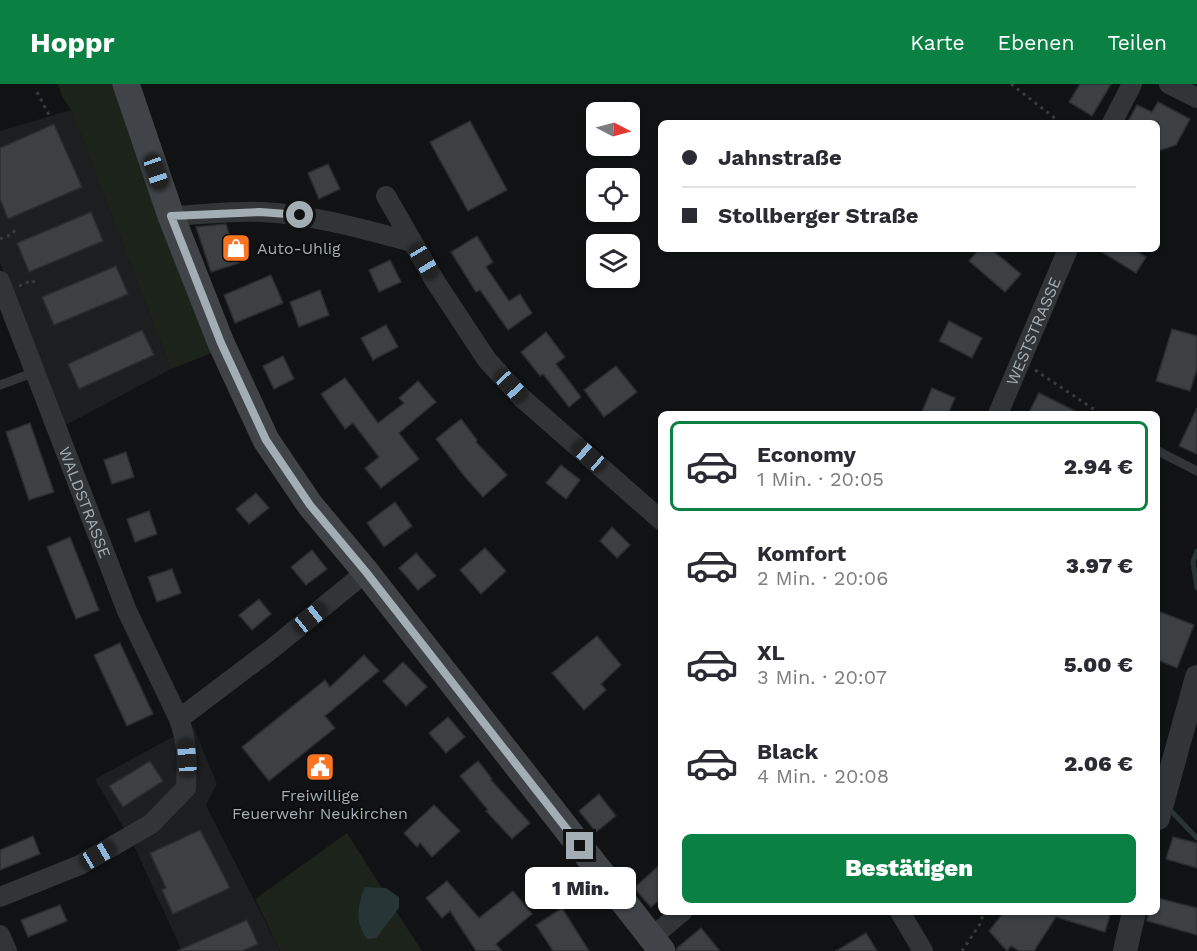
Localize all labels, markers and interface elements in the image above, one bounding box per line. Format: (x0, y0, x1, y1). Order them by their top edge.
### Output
text: Hoppr (30, 26, 115, 59)
text: Karte (910, 30, 965, 55)
text: Ebenen (998, 30, 1074, 55)
text: Teilen (1107, 30, 1167, 55)
north arrow (586, 102, 640, 156)
map controls (586, 102, 640, 288)
text: Jahnstraße (718, 145, 842, 170)
car (142, 152, 170, 192)
button: locate (586, 168, 640, 222)
route start (286, 201, 313, 228)
text: Stollberger Straße (718, 203, 918, 228)
shop icon: Auto-Uhlig (220, 232, 252, 264)
button: layers (586, 234, 640, 288)
place label: Auto-Uhlig (257, 239, 341, 258)
car (407, 241, 441, 281)
street label: WESTSTRASSE (1002, 274, 1065, 388)
car (492, 367, 530, 405)
car (570, 437, 608, 475)
icon: car (685, 439, 739, 493)
text: Economy (757, 442, 856, 467)
street label: WALDSTRASSE (55, 444, 115, 561)
text: 2.94 € (1064, 454, 1133, 479)
text: 1 Min. · 20:05 (757, 467, 884, 491)
icon: car (685, 538, 739, 592)
text: Komfort (757, 541, 846, 566)
text: 3.97 € (1066, 553, 1133, 578)
text: 2 Min. · 20:06 (757, 566, 888, 590)
car (290, 600, 330, 636)
icon: car (685, 637, 739, 691)
text: XL (757, 640, 785, 665)
text: 5.00 € (1064, 652, 1133, 677)
text: 3 Min. · 20:07 (757, 665, 887, 689)
icon: car (685, 736, 739, 790)
car (177, 739, 197, 777)
text: Black (757, 739, 818, 764)
public building icon: Freiwillige Feuerwehr Neukirchen (304, 751, 336, 783)
text: 2.06 € (1064, 751, 1133, 776)
text: 4 Min. · 20:08 (757, 764, 889, 788)
place label: Freiwillige Feuerwehr Neukirchen (232, 786, 408, 823)
route end (566, 832, 593, 859)
button: Bestätigen (682, 834, 1136, 903)
car (78, 838, 118, 872)
callout: 1 Min. (524, 867, 636, 909)
text: 1 Min. (552, 876, 609, 900)

